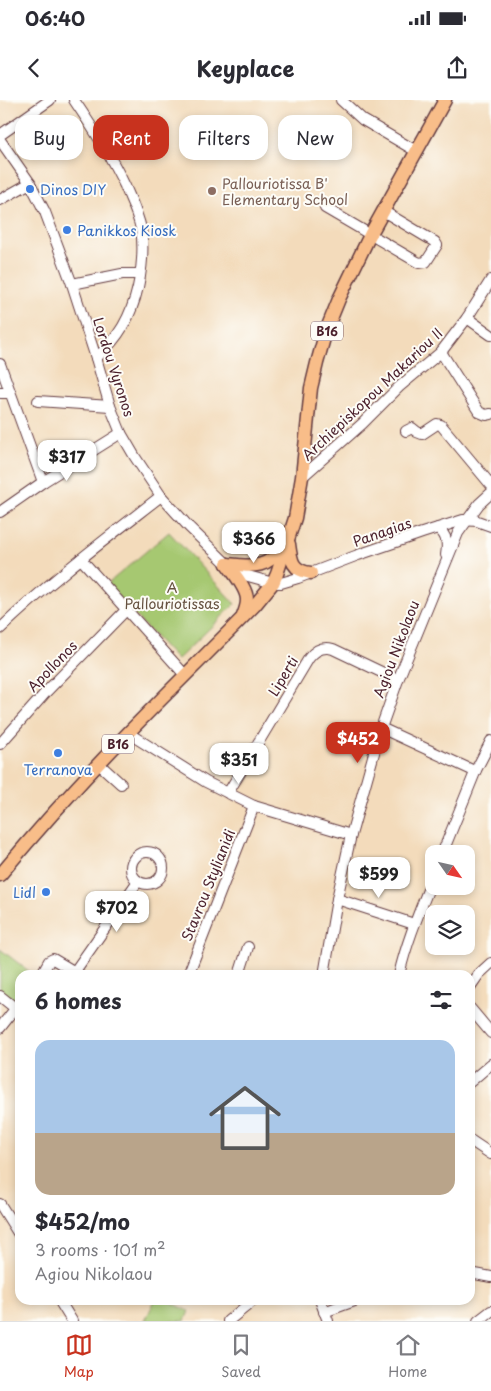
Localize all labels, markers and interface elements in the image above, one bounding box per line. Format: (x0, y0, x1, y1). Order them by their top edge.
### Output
text: 06:40 (25, 4, 85, 32)
text: Keyplace (197, 51, 294, 84)
icon: back (20, 54, 48, 82)
icon: share (443, 54, 471, 82)
chip: Buy (15, 115, 83, 160)
chip: Rent (93, 115, 169, 160)
chip: Filters (179, 115, 268, 160)
chip: New (278, 115, 352, 160)
place label: Pallouriotissa B' Elementary School (222, 173, 348, 210)
place label: Dinos DIY (40, 179, 106, 200)
marker: Dinos DIY (24, 183, 36, 195)
marker: Pallouriotissa B' Elementary School (206, 185, 218, 197)
place label: Panikkos Kiosk (77, 220, 176, 241)
marker: Panikkos Kiosk (61, 224, 73, 236)
street label: Lordou Vyronos (88, 315, 140, 419)
road number: B16 (311, 322, 343, 340)
street label: Archiepiskopou Makariou II (297, 323, 447, 465)
pin: $317 (37, 440, 97, 482)
text: $317 (49, 444, 85, 468)
street label: Panagias (350, 512, 414, 552)
pin: $366 (224, 522, 284, 564)
text: $366 (233, 526, 275, 550)
park label: A Pallouriotissas (124, 577, 220, 614)
street label: Agiou Nikolaou (368, 597, 424, 701)
street label: Apollonos (22, 636, 82, 696)
street label: Liperti (263, 652, 303, 700)
pin: $452 (328, 722, 388, 764)
text: $452 (337, 726, 379, 750)
road number: B16 (102, 734, 134, 754)
pin: $351 (209, 742, 269, 785)
marker: Terranova (52, 747, 64, 759)
text: $351 (221, 747, 257, 771)
place label: Terranova (24, 759, 93, 780)
street label: Stavrou Stylianidi (176, 826, 240, 944)
north arrow (425, 845, 475, 895)
map controls (425, 845, 475, 955)
pin: $599 (349, 856, 409, 899)
text: $599 (359, 861, 399, 885)
place label: Lidl (13, 882, 36, 903)
marker: Lidl (40, 886, 52, 898)
pin: $702 (87, 890, 147, 933)
text: $702 (96, 895, 138, 919)
button: layers (425, 905, 475, 955)
text: 6 homes (35, 984, 121, 1016)
icon: filters (427, 986, 455, 1014)
icon: home (200, 1073, 290, 1163)
text: $452/mo (35, 1205, 130, 1237)
text: 3 rooms · 101 m² (35, 1237, 166, 1261)
text: Agiou Nikolaou (35, 1261, 152, 1285)
tab: Map (64, 1331, 94, 1382)
tab: Saved (221, 1331, 261, 1382)
tab: Home (388, 1331, 427, 1382)

